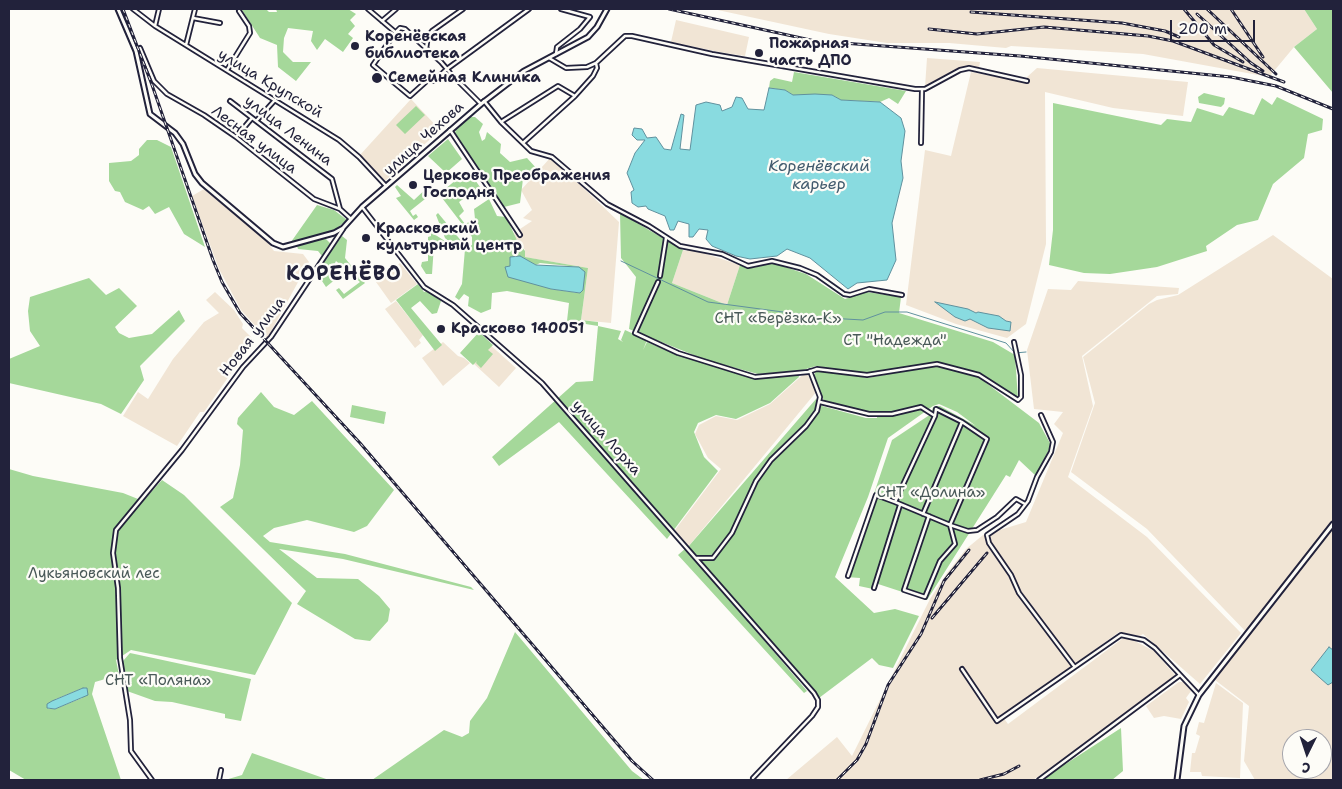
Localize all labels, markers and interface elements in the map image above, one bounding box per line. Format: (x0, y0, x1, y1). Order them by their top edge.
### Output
scale bar (1172, 10, 1257, 42)
text: 200 m (1178, 19, 1227, 39)
place label: Коренёвская библиотека (365, 28, 466, 63)
place label: Пожарная часть ДПО (769, 35, 852, 70)
marker: Коренёвская библиотека (349, 40, 361, 52)
street label: улица Крупской (214, 46, 326, 122)
marker: Пожарная часть ДПО (753, 47, 765, 59)
place label: Семейная Клиника (388, 69, 541, 87)
marker: Семейная Клиника (370, 71, 384, 85)
street label: улица Ленина (241, 92, 335, 170)
street label: улица Чехова (380, 98, 468, 180)
street label: Лесная улица (208, 102, 300, 178)
water label: Коренёвский карьер (768, 157, 870, 195)
place label: Церковь Преображения Господня (423, 167, 611, 202)
marker: Церковь Преображения Господня (407, 179, 419, 191)
place label: Красковский культурный центр (376, 220, 522, 255)
marker: Красковский культурный центр (360, 232, 372, 244)
district label: КОРЕНЁВО (285, 263, 403, 287)
street label: Новая улица (216, 294, 290, 380)
park label: СНТ «Берёзка-К» (715, 310, 841, 328)
place label: Красково 140051 (451, 320, 584, 338)
marker: Красково 140051 (435, 323, 447, 335)
park label: СТ "Надежда" (843, 332, 947, 350)
street label: улица Лорха (568, 397, 644, 479)
park label: СНТ «Долина» (877, 484, 985, 502)
park label: Лукьяновский лес (28, 565, 160, 583)
park label: СНТ «Поляна» (105, 672, 211, 690)
north arrow (1282, 729, 1332, 779)
text: С (1301, 759, 1311, 777)

